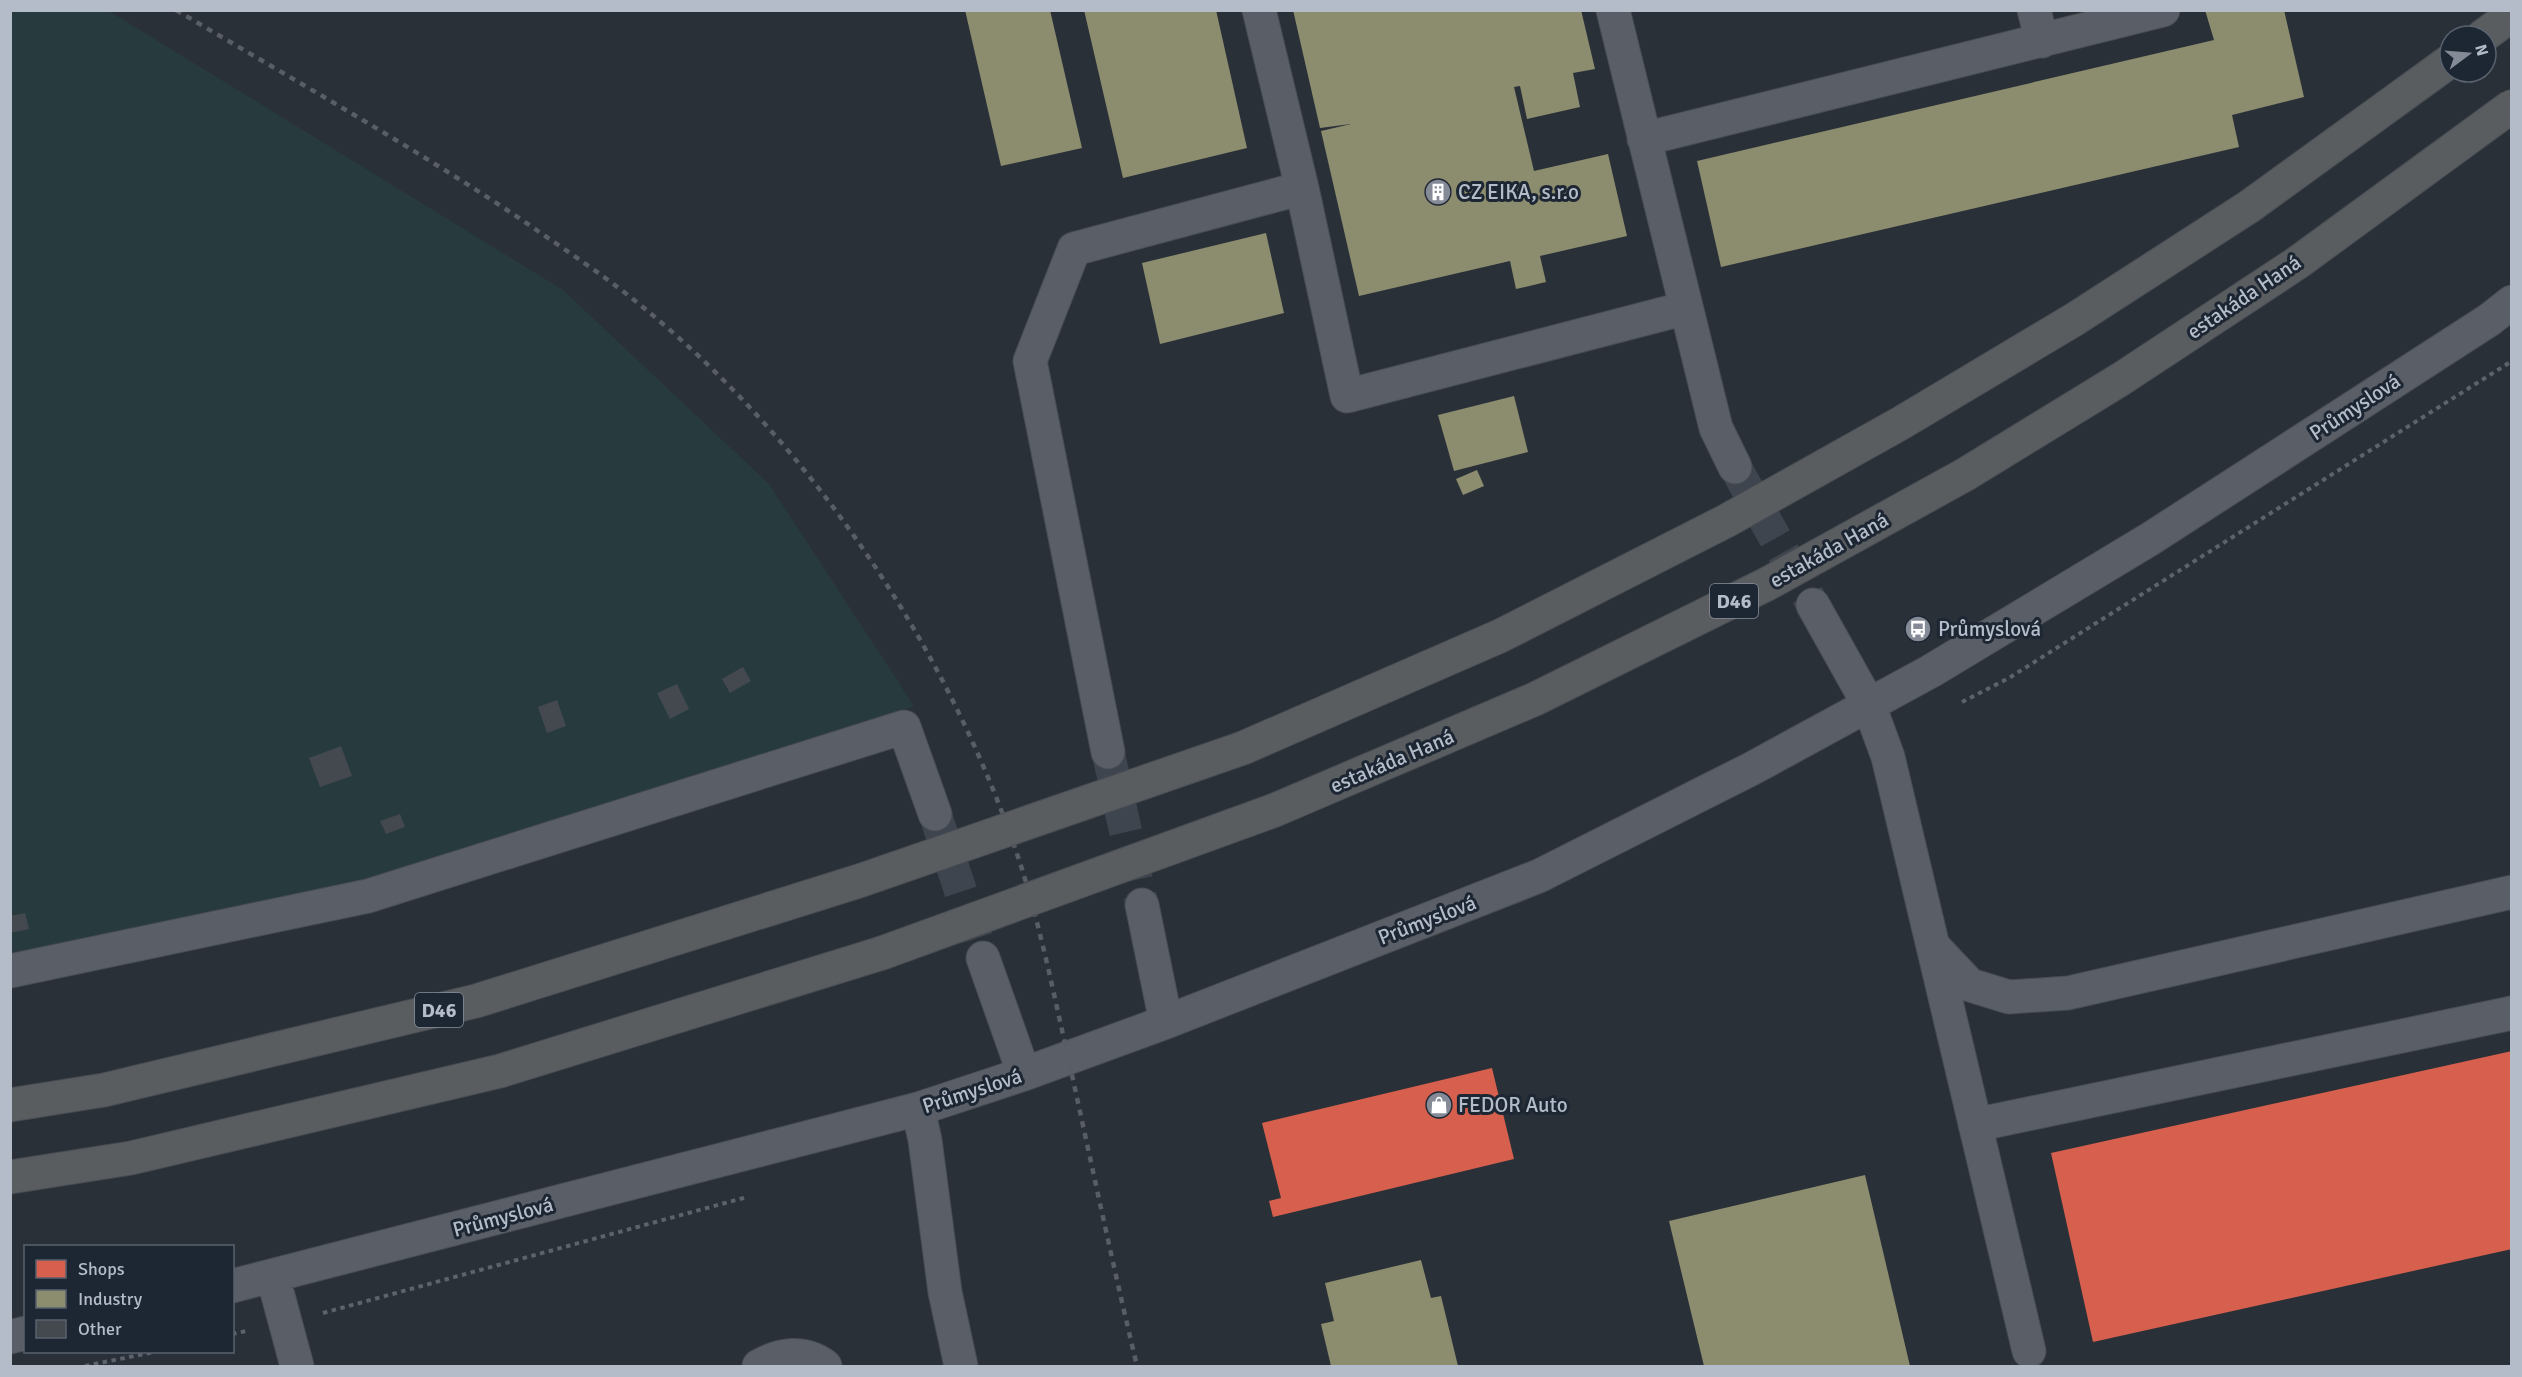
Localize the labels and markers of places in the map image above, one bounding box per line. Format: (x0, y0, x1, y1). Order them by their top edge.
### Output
building icon: CZ EIKA, s.r.o (1423, 177, 1453, 207)
place label: CZ EIKA, s.r.o (1458, 179, 1579, 205)
bus stop icon: Průmyslová (1903, 614, 1933, 644)
place label: Průmyslová (1938, 616, 2041, 642)
shop icon: FEDOR Auto (1424, 1090, 1454, 1120)
place label: FEDOR Auto (1458, 1092, 1568, 1118)

